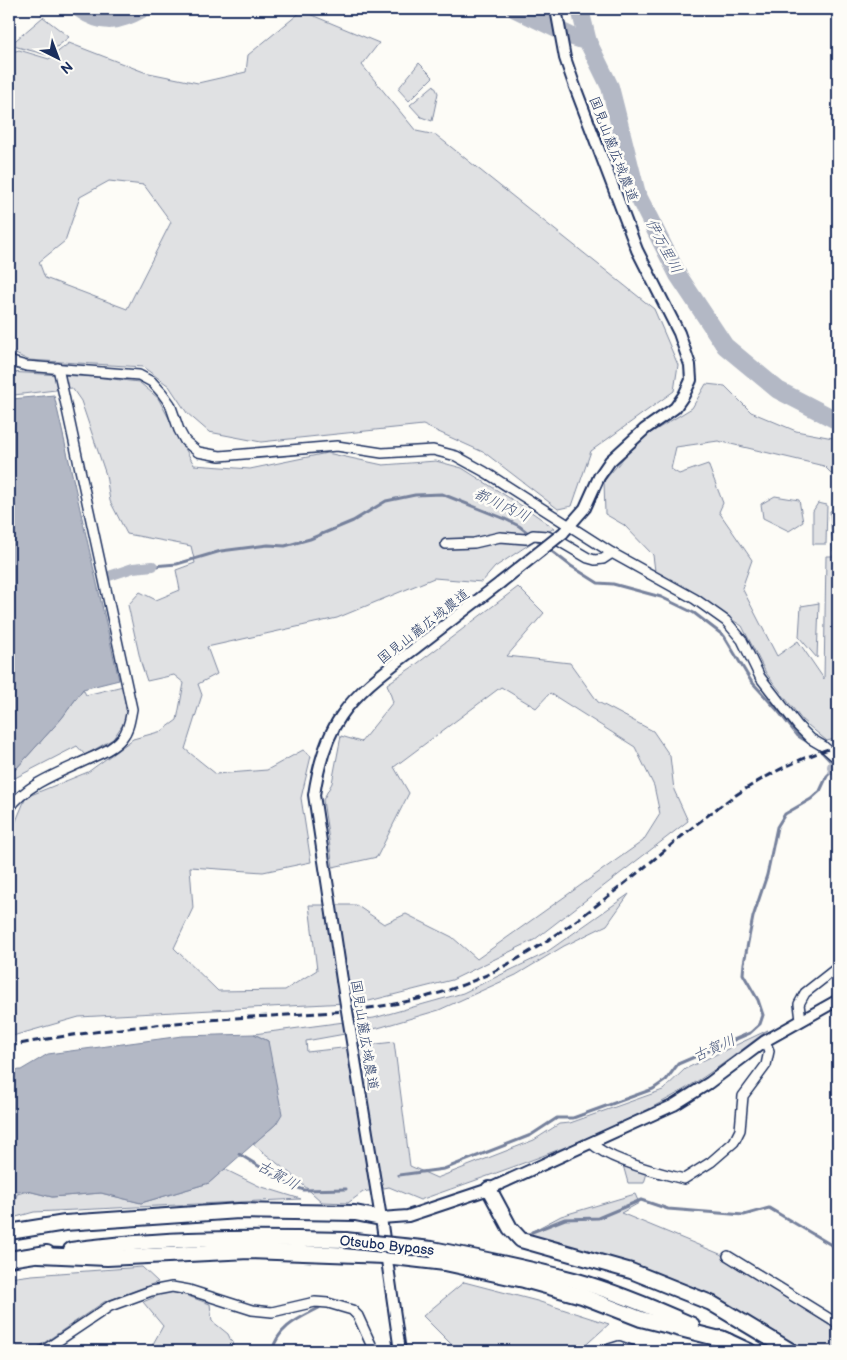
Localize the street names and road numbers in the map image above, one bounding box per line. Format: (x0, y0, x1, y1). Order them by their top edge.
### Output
street label: 国見山麓広域農道 (586, 94, 642, 205)
street label: 国見山麓広域農道 (374, 585, 473, 668)
street label: 国見山麓広域農道 (347, 978, 382, 1092)
street label: Otsubo Bypass (339, 1232, 435, 1259)

